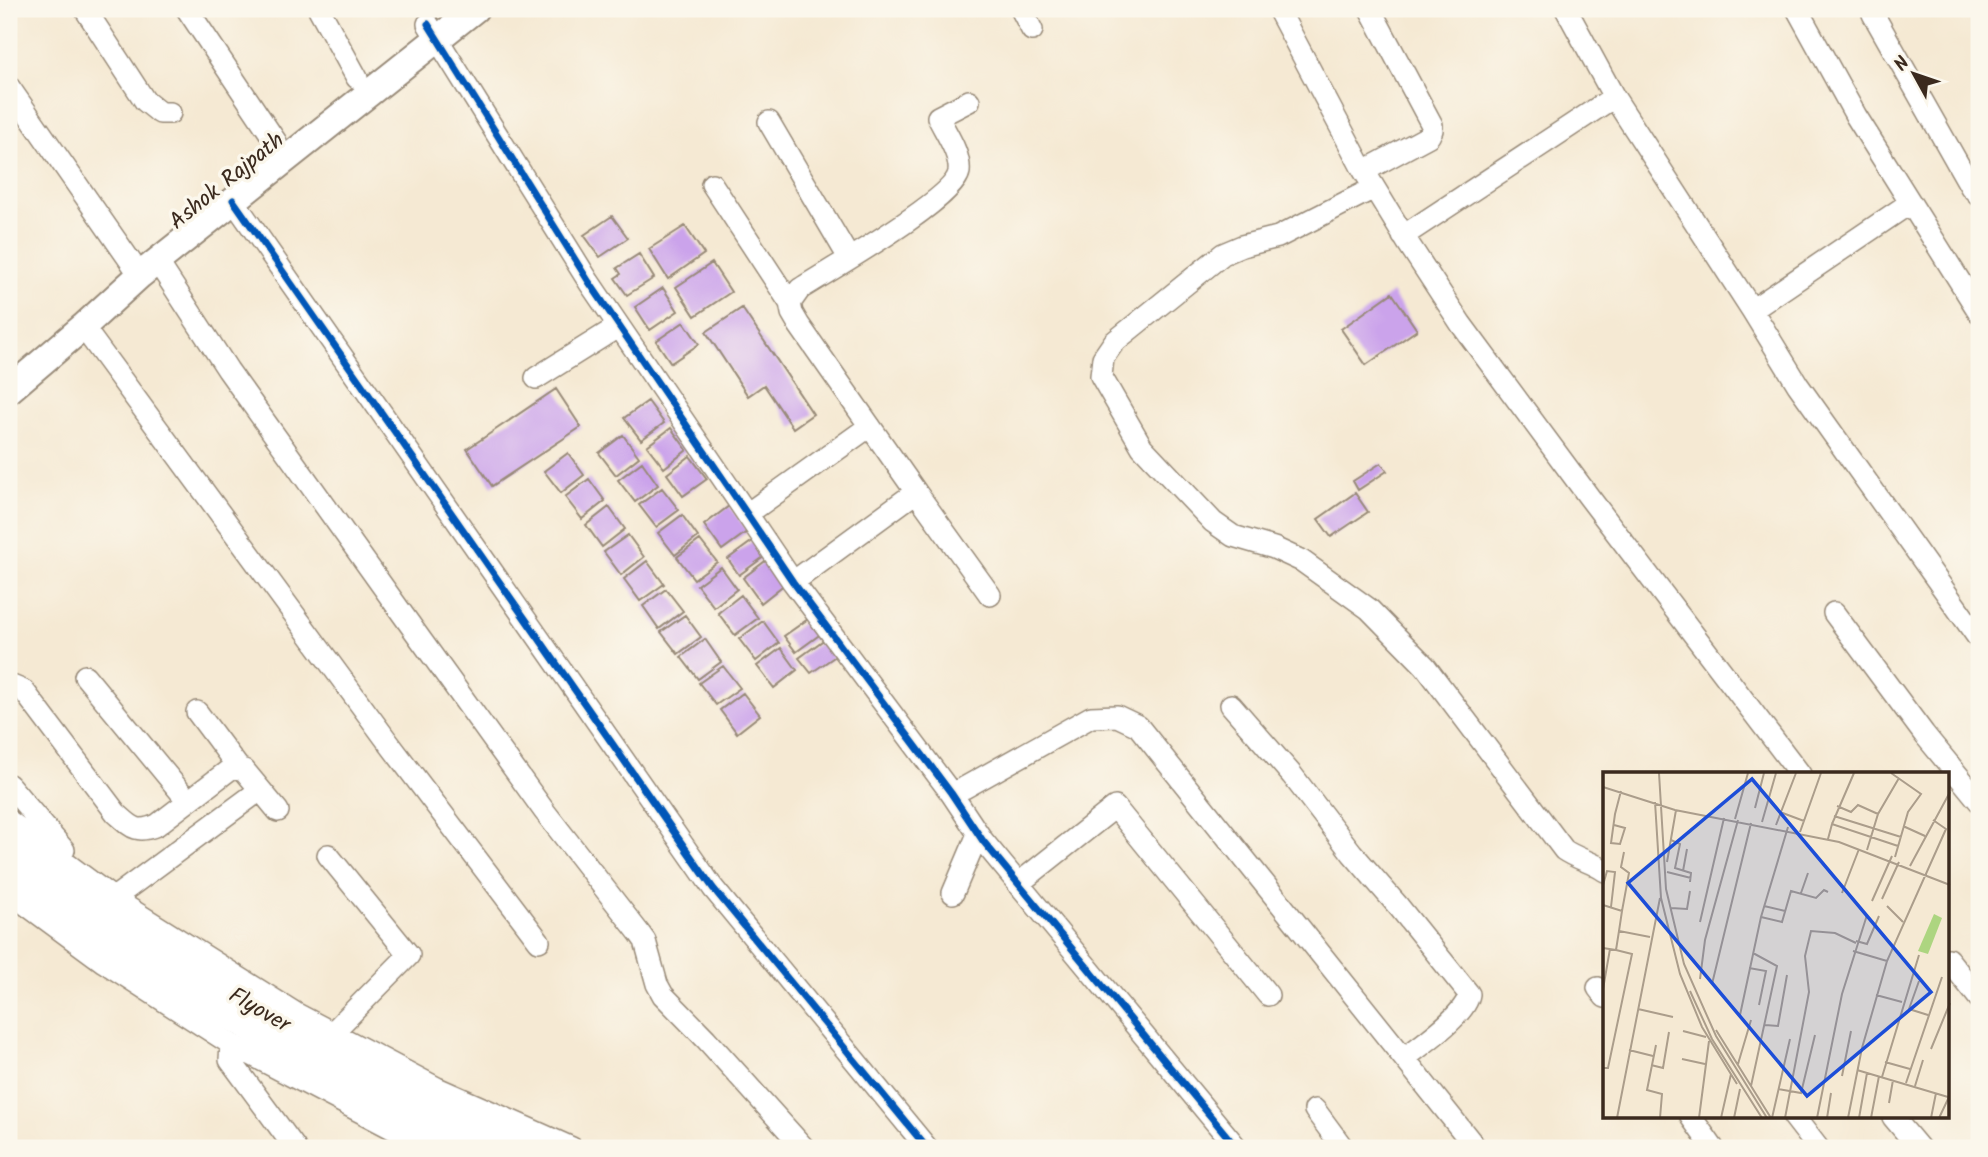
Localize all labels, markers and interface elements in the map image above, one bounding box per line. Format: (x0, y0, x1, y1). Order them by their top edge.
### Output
north arrow (1880, 38, 1950, 108)
text: N (1887, 50, 1918, 79)
street label: Ashok Rajpath (162, 124, 293, 239)
inset map (1603, 772, 1950, 1118)
street label: Flyover (221, 979, 298, 1044)

